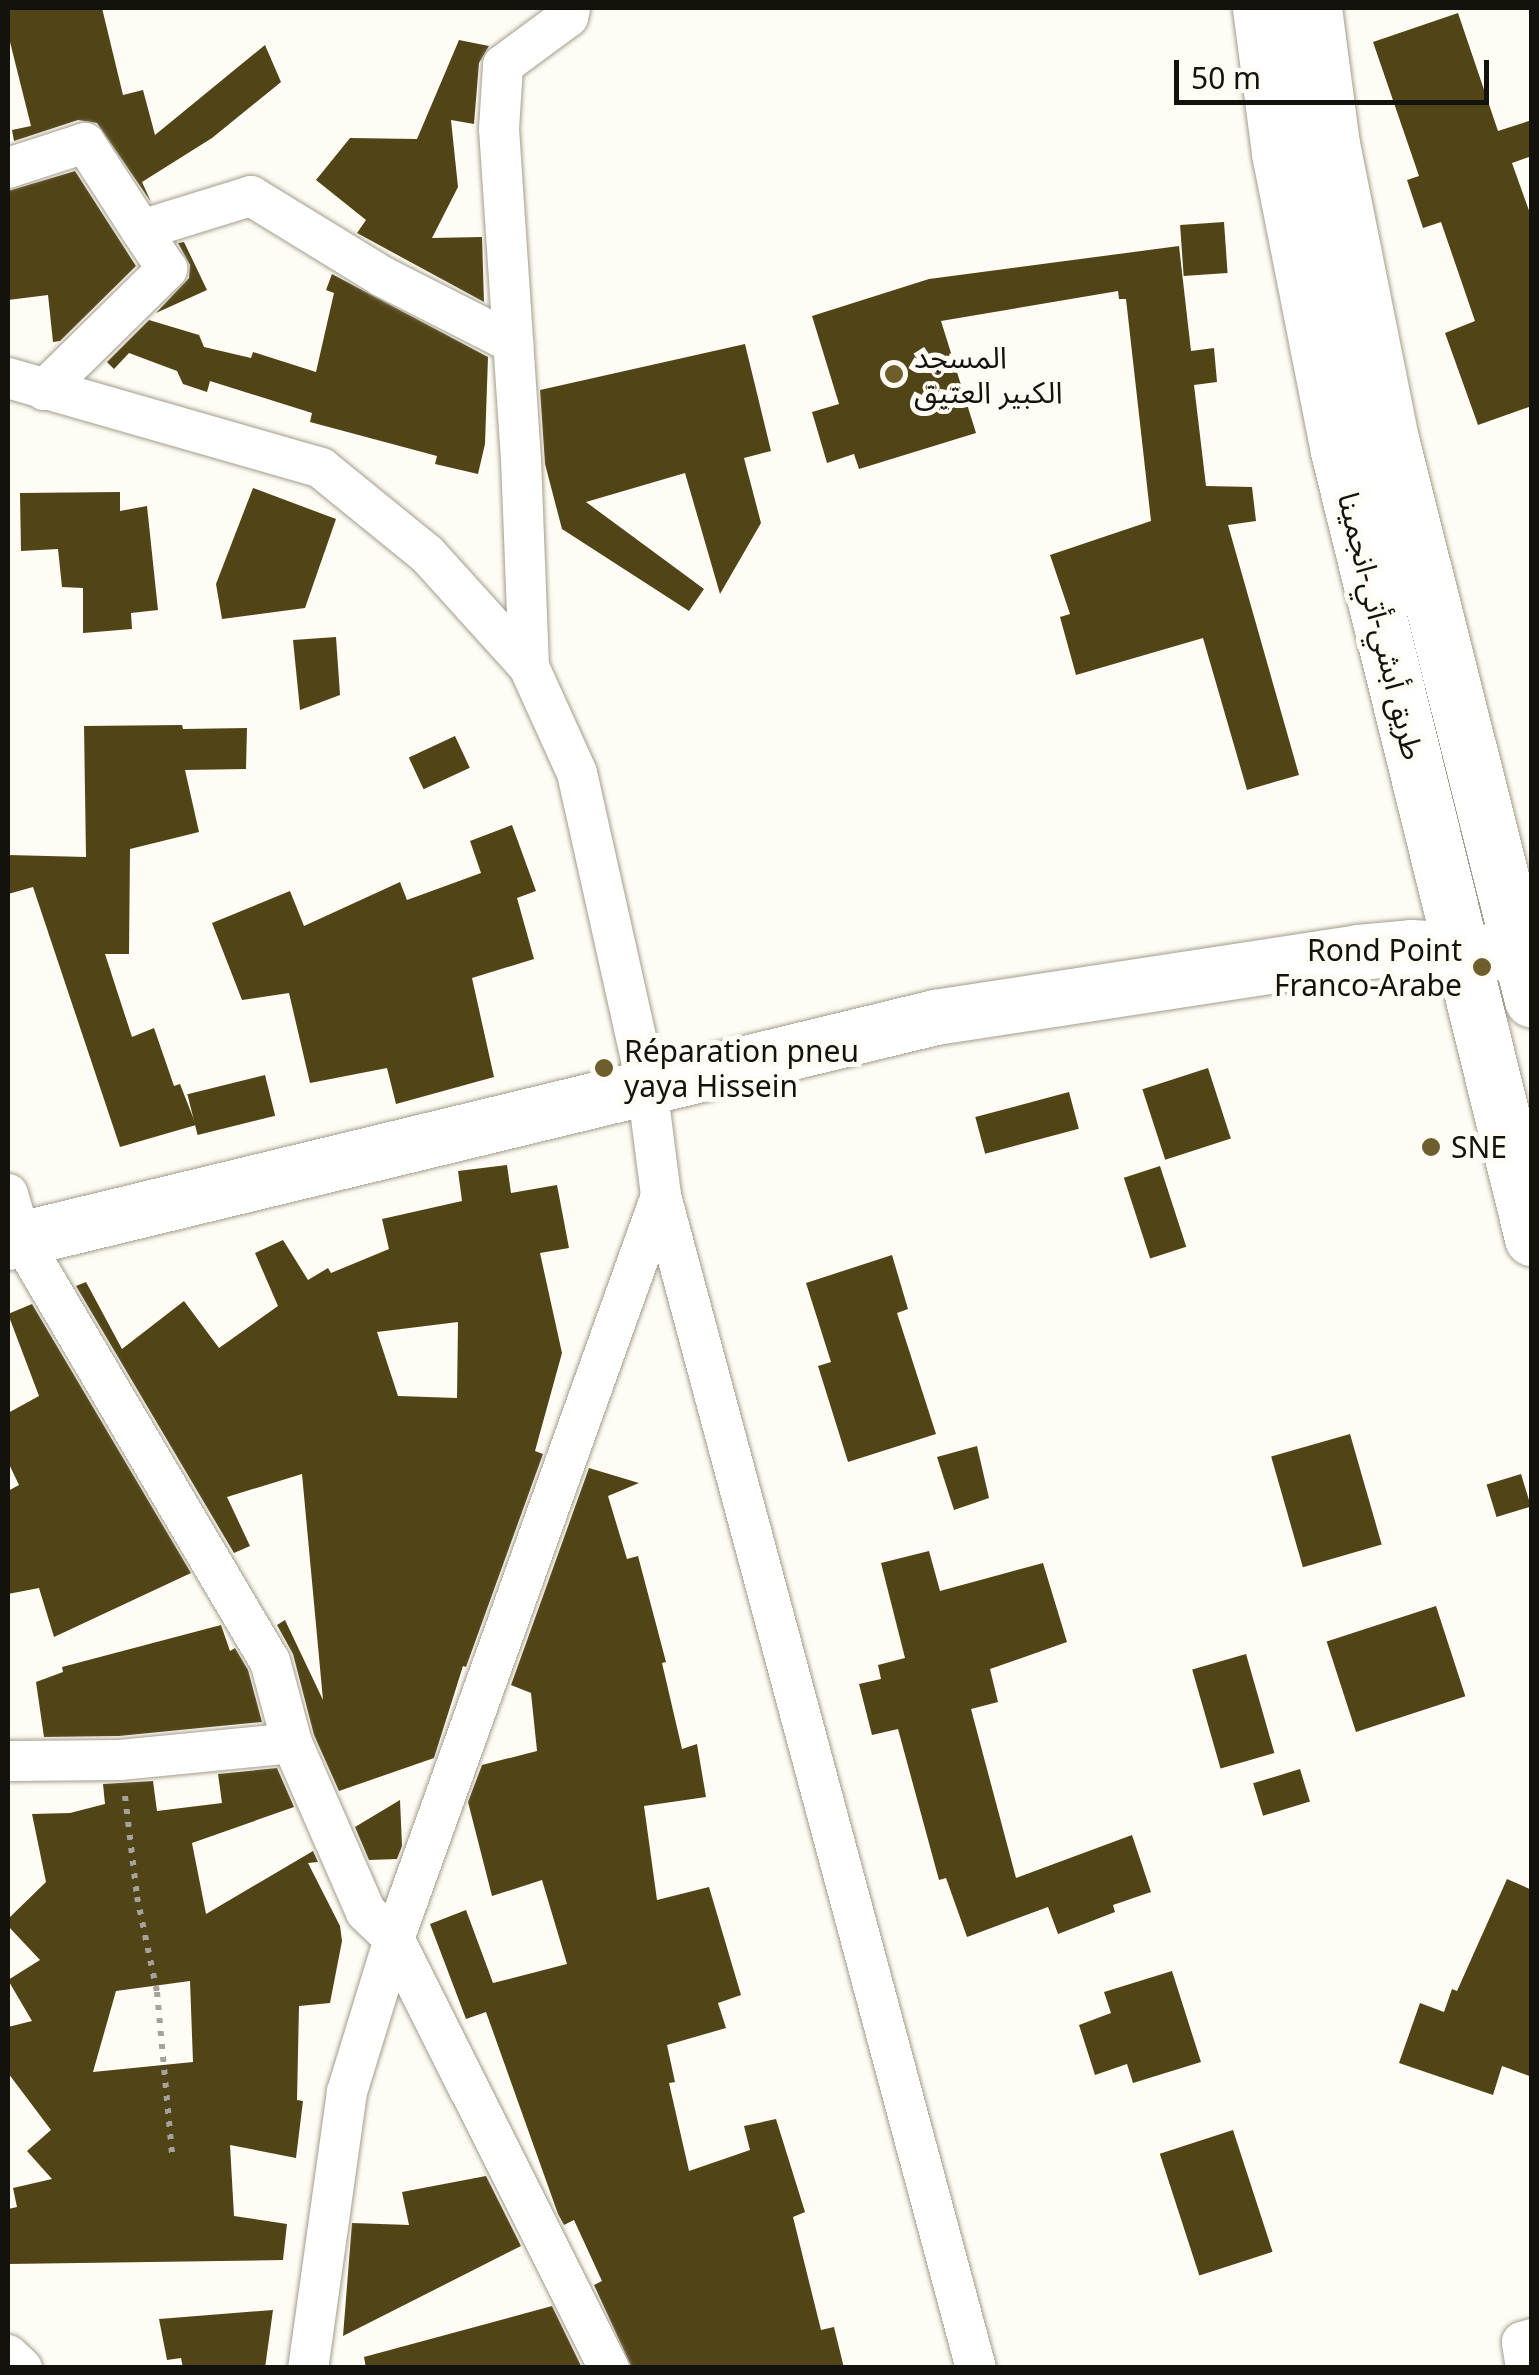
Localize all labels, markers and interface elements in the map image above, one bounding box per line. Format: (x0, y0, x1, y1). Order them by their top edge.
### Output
scale bar (1179, 40, 1494, 102)
text: 50 m (1191, 57, 1261, 98)
place label: المسجد الكبير العتيق (914, 339, 1063, 410)
marker: المسجد الكبير العتيق (883, 363, 905, 385)
street label: طريق أبشي-أتي-انجمينا (1330, 489, 1432, 763)
place label: Rond Point Franco-Arabe (1274, 932, 1462, 1002)
marker: Rond Point Franco-Arabe (1471, 956, 1493, 978)
place label: Réparation pneu yaya Hissein (624, 1033, 859, 1104)
marker: Réparation pneu yaya Hissein (593, 1057, 615, 1079)
place label: SNE (1451, 1129, 1507, 1165)
marker: SNE (1420, 1136, 1442, 1158)

